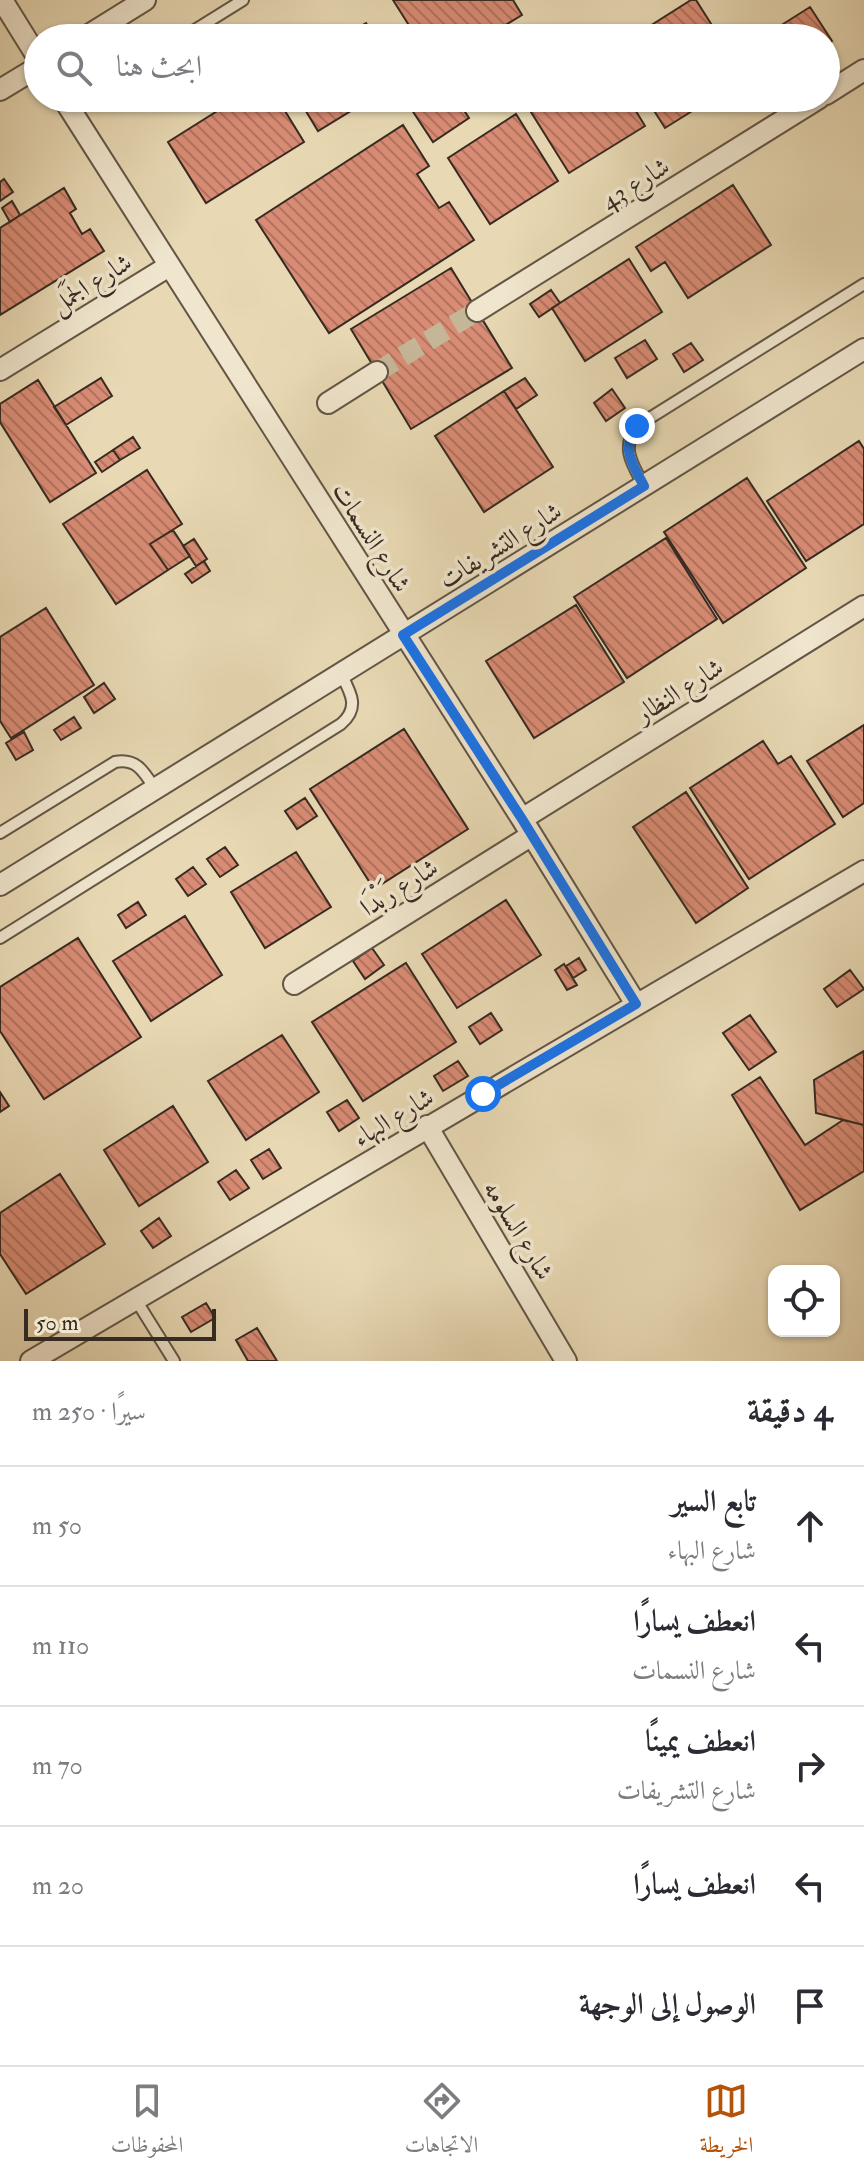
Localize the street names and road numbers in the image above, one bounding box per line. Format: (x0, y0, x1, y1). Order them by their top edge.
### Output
street label: شارع 43 (595, 151, 678, 221)
street label: شارع الجَمَل (43, 244, 141, 325)
street label: شارع النسمات (320, 476, 418, 601)
street label: شارع التشريفات (433, 495, 571, 601)
street label: شارع النظار (627, 651, 732, 736)
street label: شارع رَبْدَا (353, 848, 447, 928)
street label: شارع البهاء (347, 1081, 442, 1159)
street label: شارع السلومه (472, 1175, 560, 1289)

